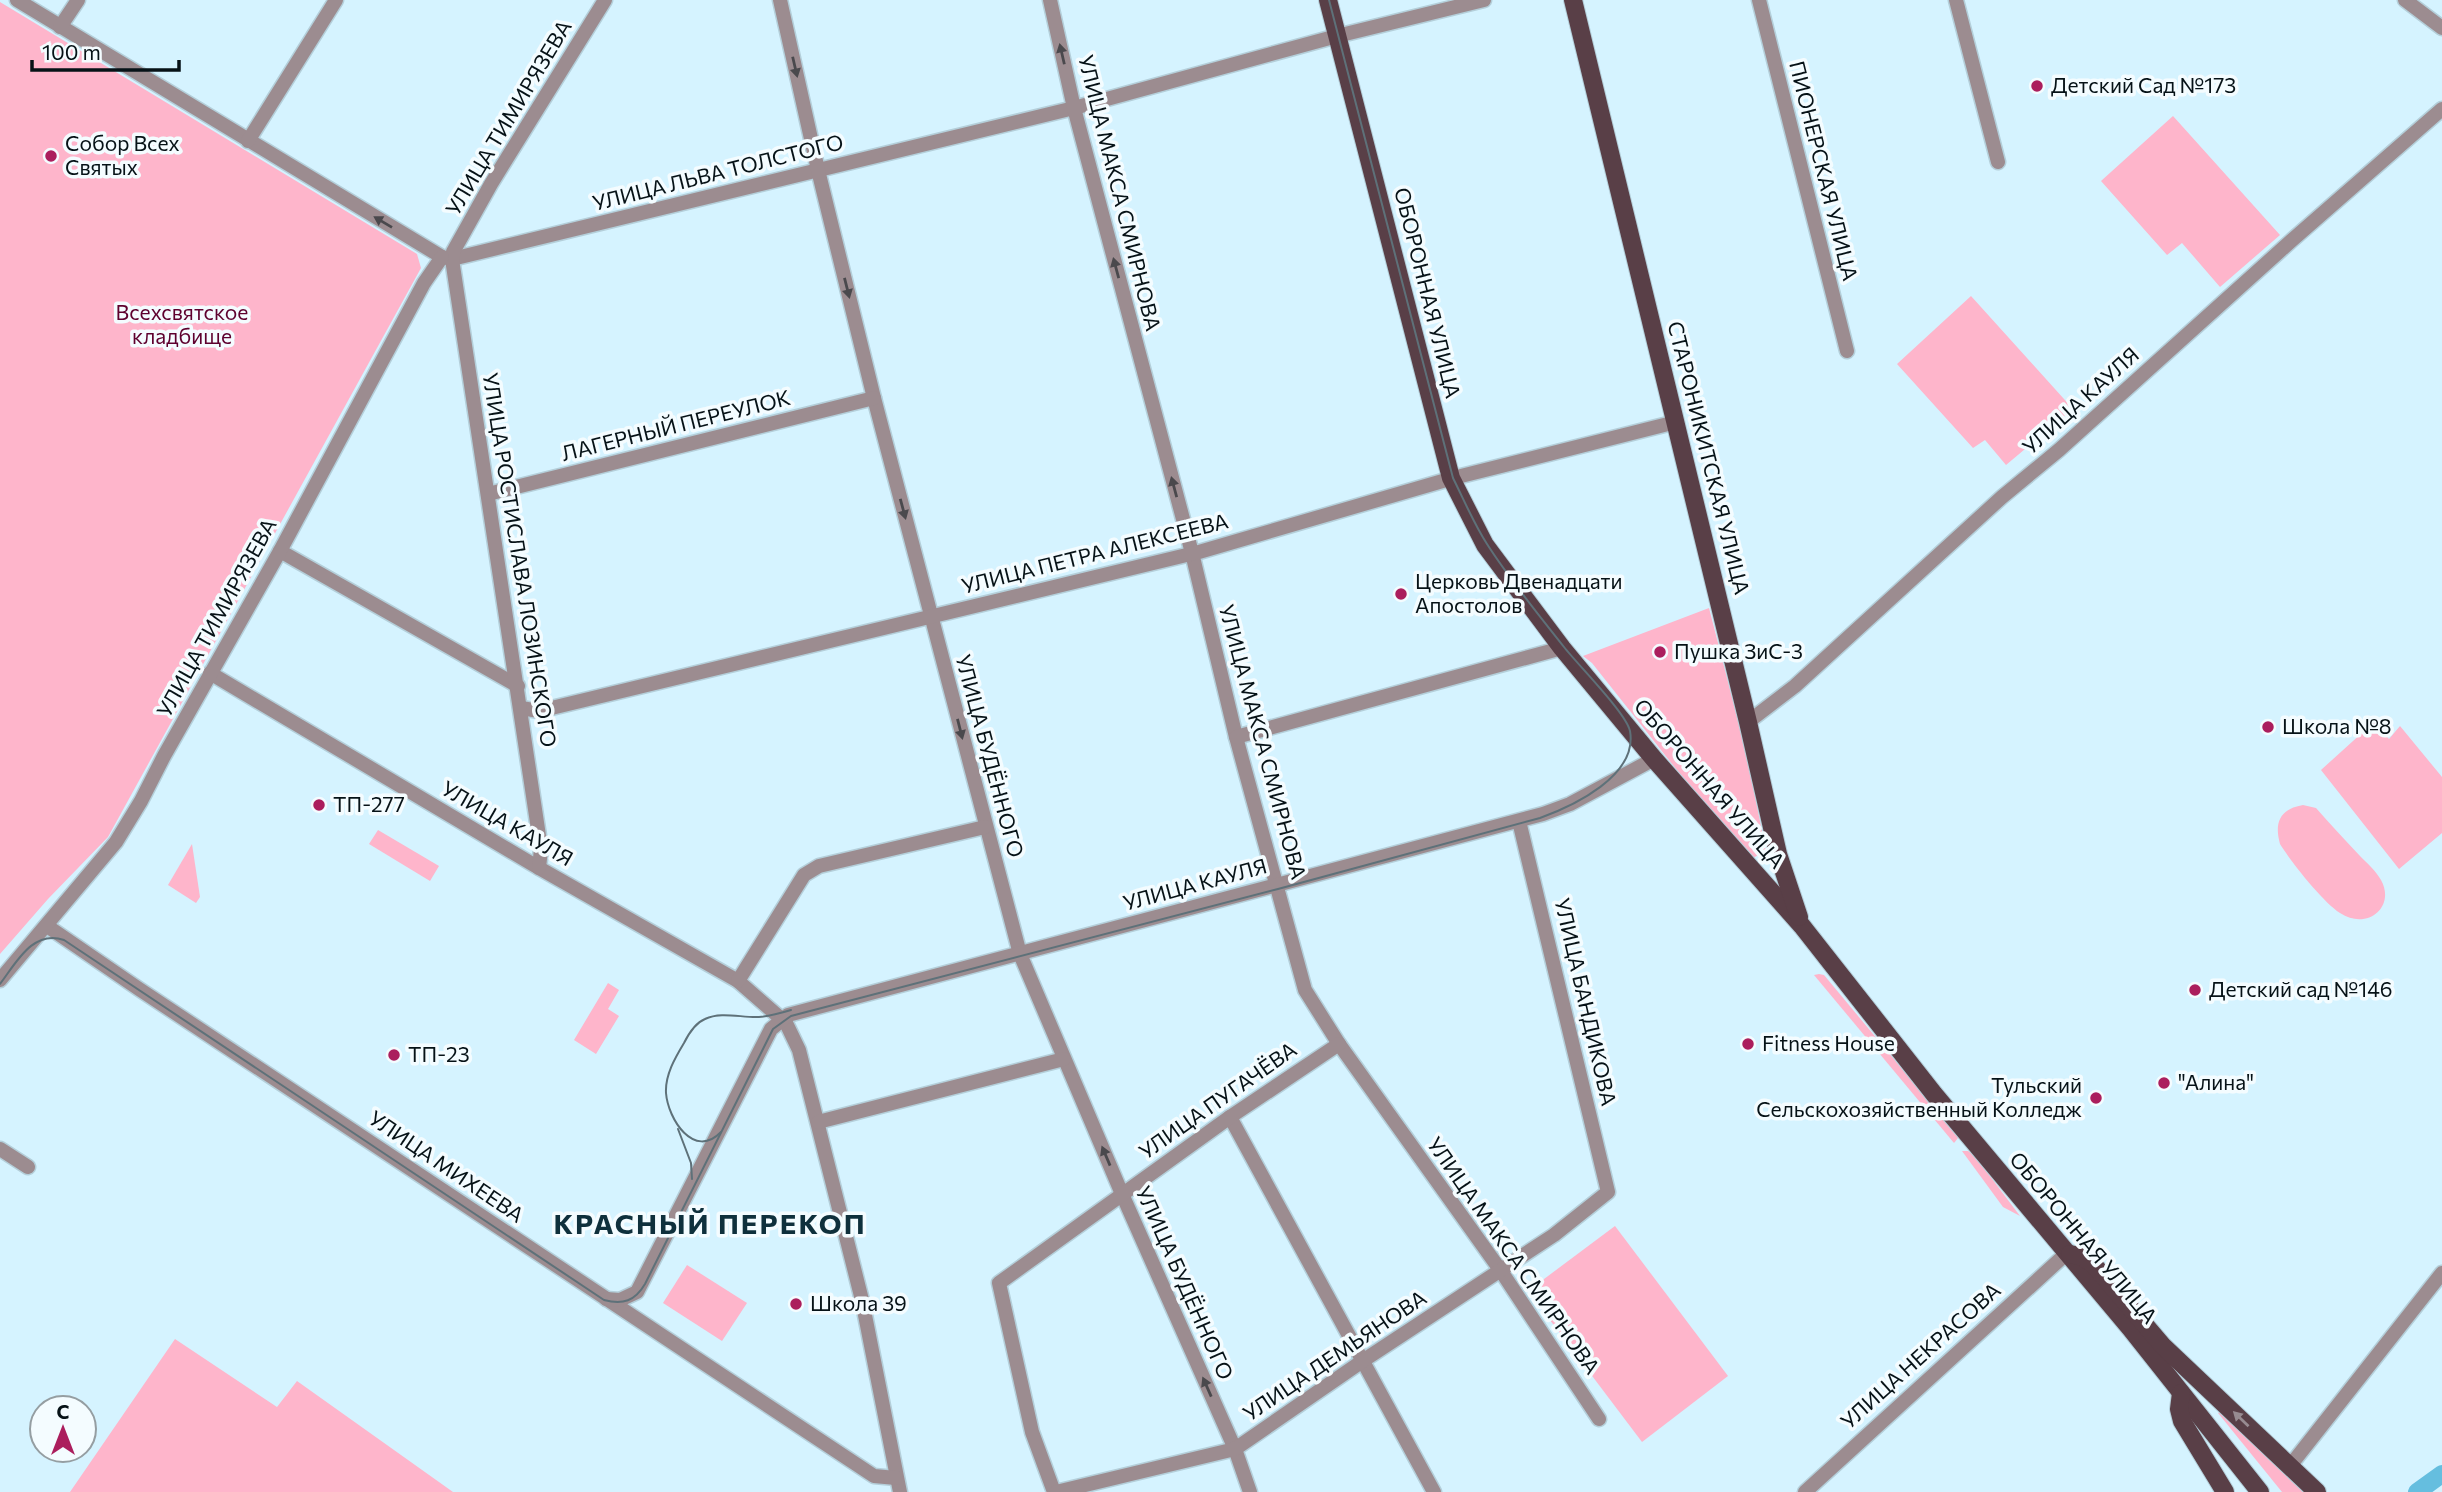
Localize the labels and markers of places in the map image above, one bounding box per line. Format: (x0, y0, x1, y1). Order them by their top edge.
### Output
place label: Детский Сад №173 (2051, 72, 2236, 97)
marker: Детский Сад №173 (2029, 78, 2045, 94)
place label: Собор Всех Святых (65, 130, 180, 179)
marker: Собор Всех Святых (43, 148, 59, 164)
place label: Церковь Двенадцати Апостолов (1415, 568, 1623, 617)
marker: Церковь Двенадцати Апостолов (1393, 586, 1409, 602)
place label: Пушка ЗиС-3 (1674, 638, 1803, 663)
marker: Пушка ЗиС-3 (1652, 644, 1668, 660)
place label: Школа №8 (2282, 713, 2392, 738)
marker: Школа №8 (2260, 719, 2276, 735)
place label: ТП-277 (333, 791, 405, 816)
marker: ТП-277 (311, 797, 327, 813)
place label: Детский сад №146 (2209, 976, 2393, 1001)
marker: Детский сад №146 (2187, 982, 2203, 998)
place label: Fitness House (1762, 1030, 1895, 1055)
marker: Fitness House (1740, 1036, 1756, 1052)
place label: ТП-23 (408, 1041, 470, 1066)
marker: ТП-23 (386, 1047, 402, 1063)
place label: "Алина" (2178, 1069, 2254, 1094)
place label: Тульский Сельскохозяйственный Колледж (1756, 1072, 2082, 1121)
marker: "Алина" (2156, 1075, 2172, 1091)
marker: Тульский Сельскохозяйственный Колледж (2088, 1090, 2104, 1106)
place label: Школа 39 (810, 1290, 907, 1315)
marker: Школа 39 (788, 1296, 804, 1312)

